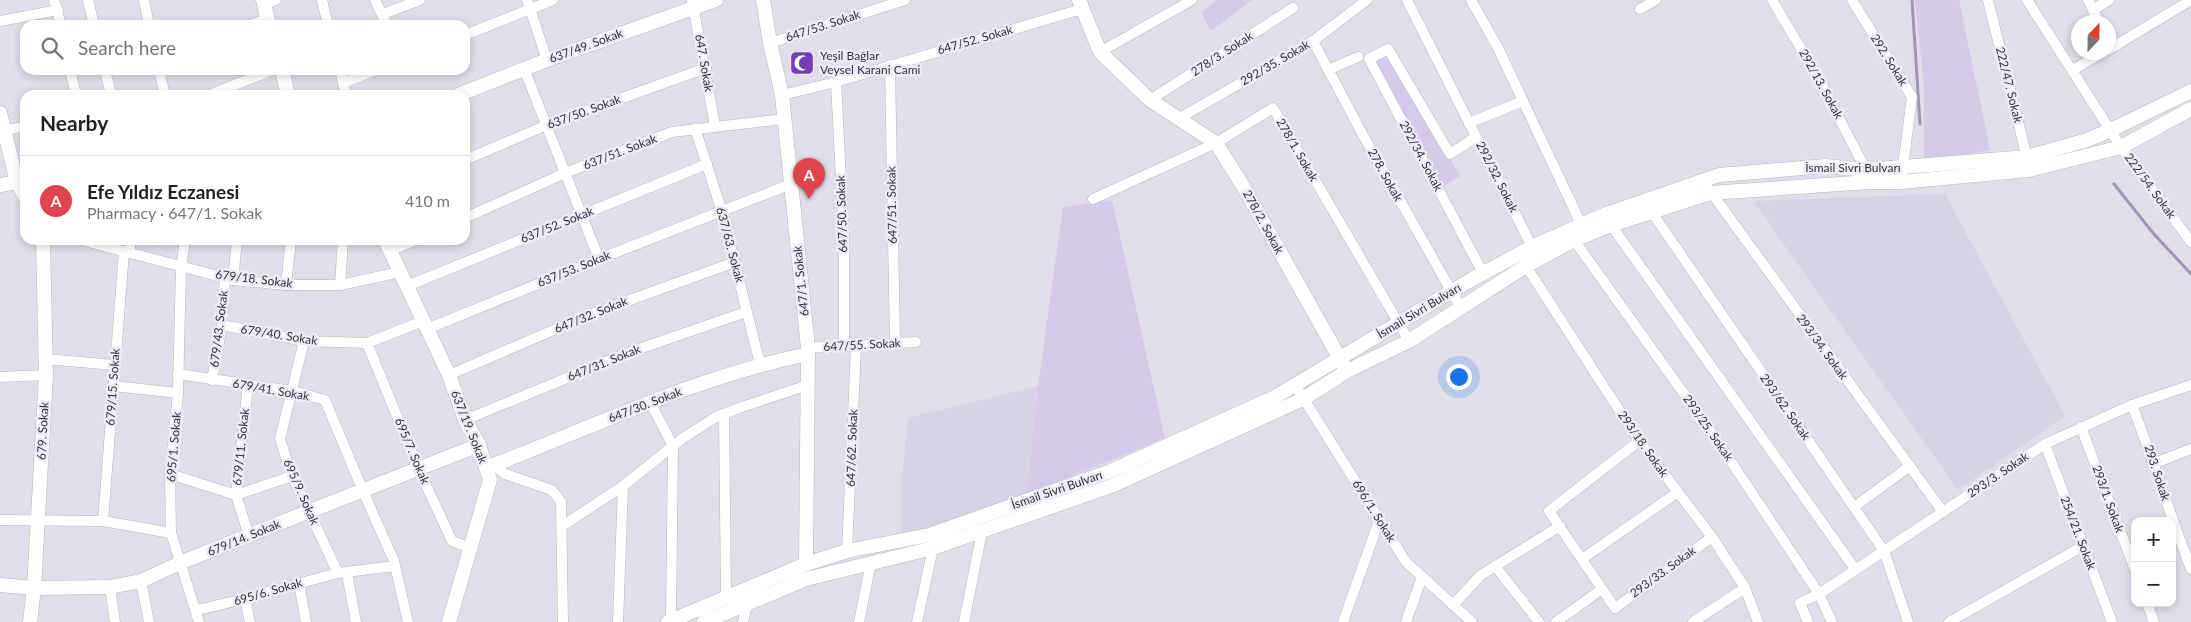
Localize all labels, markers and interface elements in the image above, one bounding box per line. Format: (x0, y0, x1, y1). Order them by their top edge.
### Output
street label: 647/53. Sokak (784, 6, 863, 45)
north arrow (2071, 15, 2116, 60)
search box (20, 20, 470, 75)
street label: 647/52. Sokak (936, 21, 1015, 57)
street label: 637/49. Sokak (547, 25, 626, 66)
street label: 278/3. Sokak (1188, 28, 1256, 79)
street label: 292. Sokak (1868, 31, 1912, 89)
street label: 647. Sokak (692, 33, 717, 94)
icon: search (38, 34, 66, 62)
text: Search here (78, 36, 176, 59)
street label: 292/35. Sokak (1237, 36, 1313, 88)
street label: 222/47. Sokak (1993, 45, 2026, 125)
street label: 292/13. Sokak (1796, 46, 1847, 122)
place label: Yeşil Bağlar Veysel Karani Cami (820, 48, 921, 77)
mosque icon: Yeşil Bağlar Veysel Karani Cami (789, 50, 815, 76)
street label: 637/50. Sokak (545, 91, 624, 132)
text: Nearby (40, 110, 108, 135)
street label: 278/1. Sokak (1273, 115, 1322, 185)
street label: 292/34. Sokak (1397, 118, 1447, 194)
street label: 637/51. Sokak (581, 130, 660, 172)
street label: 292/32. Sokak (1473, 139, 1522, 216)
street label: 278. Sokak (1365, 146, 1407, 205)
street label: 222/54. Sokak (2122, 150, 2180, 222)
pin: A (793, 158, 825, 199)
street label: İsmail Sivri Bulvarı (1805, 160, 1901, 175)
street label: 647/51. Sokak (883, 165, 900, 244)
street label: 647/50. Sokak (833, 174, 850, 253)
text: Efe Yıldız Eczanesi (87, 180, 239, 203)
street label: 278/2. Sokak (1240, 187, 1288, 257)
text: A (50, 191, 62, 210)
text: 410 m (405, 191, 450, 210)
text: Pharmacy · 647/1. Sokak (87, 203, 262, 222)
street label: 637/52. Sokak (518, 203, 596, 246)
street label: 637/63. Sokak (713, 205, 748, 285)
street label: 647/1. Sokak (789, 244, 812, 317)
street label: 637/53. Sokak (535, 247, 613, 290)
street label: 679/18. Sokak (215, 266, 294, 291)
street label: İsmail Sivri Bulvarı (1374, 280, 1463, 342)
street label: 679/43. Sokak (206, 289, 231, 368)
street label: 647/32. Sokak (552, 293, 630, 336)
street label: 293/34. Sokak (1794, 311, 1852, 383)
street label: 679/40. Sokak (240, 321, 319, 348)
street label: 647/55. Sokak (823, 335, 902, 354)
street label: 647/31. Sokak (565, 341, 643, 384)
street label: 679/15. Sokak (102, 347, 123, 426)
your location (1446, 364, 1472, 390)
street label: 293/62. Sokak (1757, 371, 1814, 444)
street label: 679/41. Sokak (232, 375, 311, 404)
street label: 647/30. Sokak (606, 383, 685, 425)
street label: 637/19. Sokak (448, 388, 491, 466)
street label: 293/25. Sokak (1680, 392, 1737, 465)
street label: 679. Sokak (33, 401, 52, 460)
street label: 679/11. Sokak (229, 407, 252, 486)
street label: 647/62. Sokak (843, 408, 860, 487)
street label: 293/18. Sokak (1615, 408, 1672, 481)
street label: 695/1. Sokak (163, 410, 184, 483)
street label: 695/7. Sokak (392, 415, 434, 487)
street label: 293. Sokak (2141, 443, 2174, 504)
street label: 293/3. Sokak (1964, 448, 2032, 501)
street label: 695/9. Sokak (280, 456, 323, 528)
street label: 293/1. Sokak (2089, 463, 2128, 535)
street label: İsmail Sivri Bulvarı (1009, 467, 1104, 512)
street label: 696/1. Sokak (1349, 477, 1400, 545)
street label: 254/21. Sokak (2058, 494, 2100, 573)
street label: 679/14. Sokak (205, 516, 283, 559)
map controls (2131, 517, 2176, 607)
button: + (2131, 517, 2176, 562)
street label: 293/33. Sokak (1627, 542, 1699, 600)
button: − (2131, 562, 2176, 607)
street label: 695/6. Sokak (232, 574, 305, 608)

